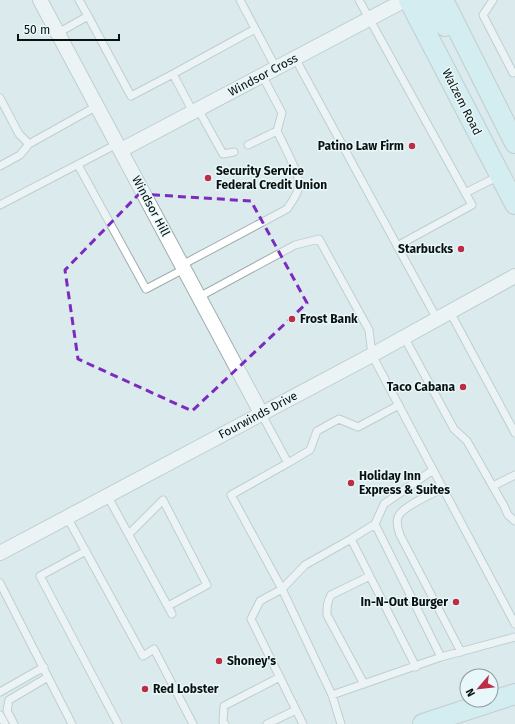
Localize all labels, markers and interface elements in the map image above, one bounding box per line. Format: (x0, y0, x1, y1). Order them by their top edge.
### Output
scale bar (18, 16, 119, 42)
text: 50 m (24, 23, 50, 37)
street label: Windsor Cross (226, 51, 301, 99)
street label: Walzem Road (439, 67, 485, 137)
place label: Patino Law Firm (318, 139, 404, 153)
marker: Patino Law Firm (407, 141, 417, 151)
place label: Security Service Federal Credit Union (216, 164, 327, 192)
street label: Windsor Hill (129, 173, 173, 239)
marker: Security Service Federal Credit Union (203, 173, 213, 183)
place label: Starbucks (398, 242, 453, 256)
marker: Starbucks (456, 244, 466, 254)
place label: Frost Bank (300, 312, 358, 326)
marker: Frost Bank (287, 314, 297, 324)
place label: Taco Cabana (387, 380, 455, 394)
marker: Taco Cabana (458, 382, 468, 392)
street label: Fourwinds Drive (216, 388, 300, 442)
place label: Holiday Inn Express & Suites (359, 469, 450, 497)
marker: Holiday Inn Express & Suites (346, 478, 356, 488)
place label: In-N-Out Burger (360, 595, 448, 609)
marker: In-N-Out Burger (451, 597, 461, 607)
place label: Shoney's (227, 654, 276, 668)
marker: Shoney's (214, 656, 224, 666)
north arrow (459, 668, 499, 708)
place label: Red Lobster (153, 682, 219, 696)
marker: Red Lobster (140, 684, 150, 694)
text: N (463, 686, 478, 699)

